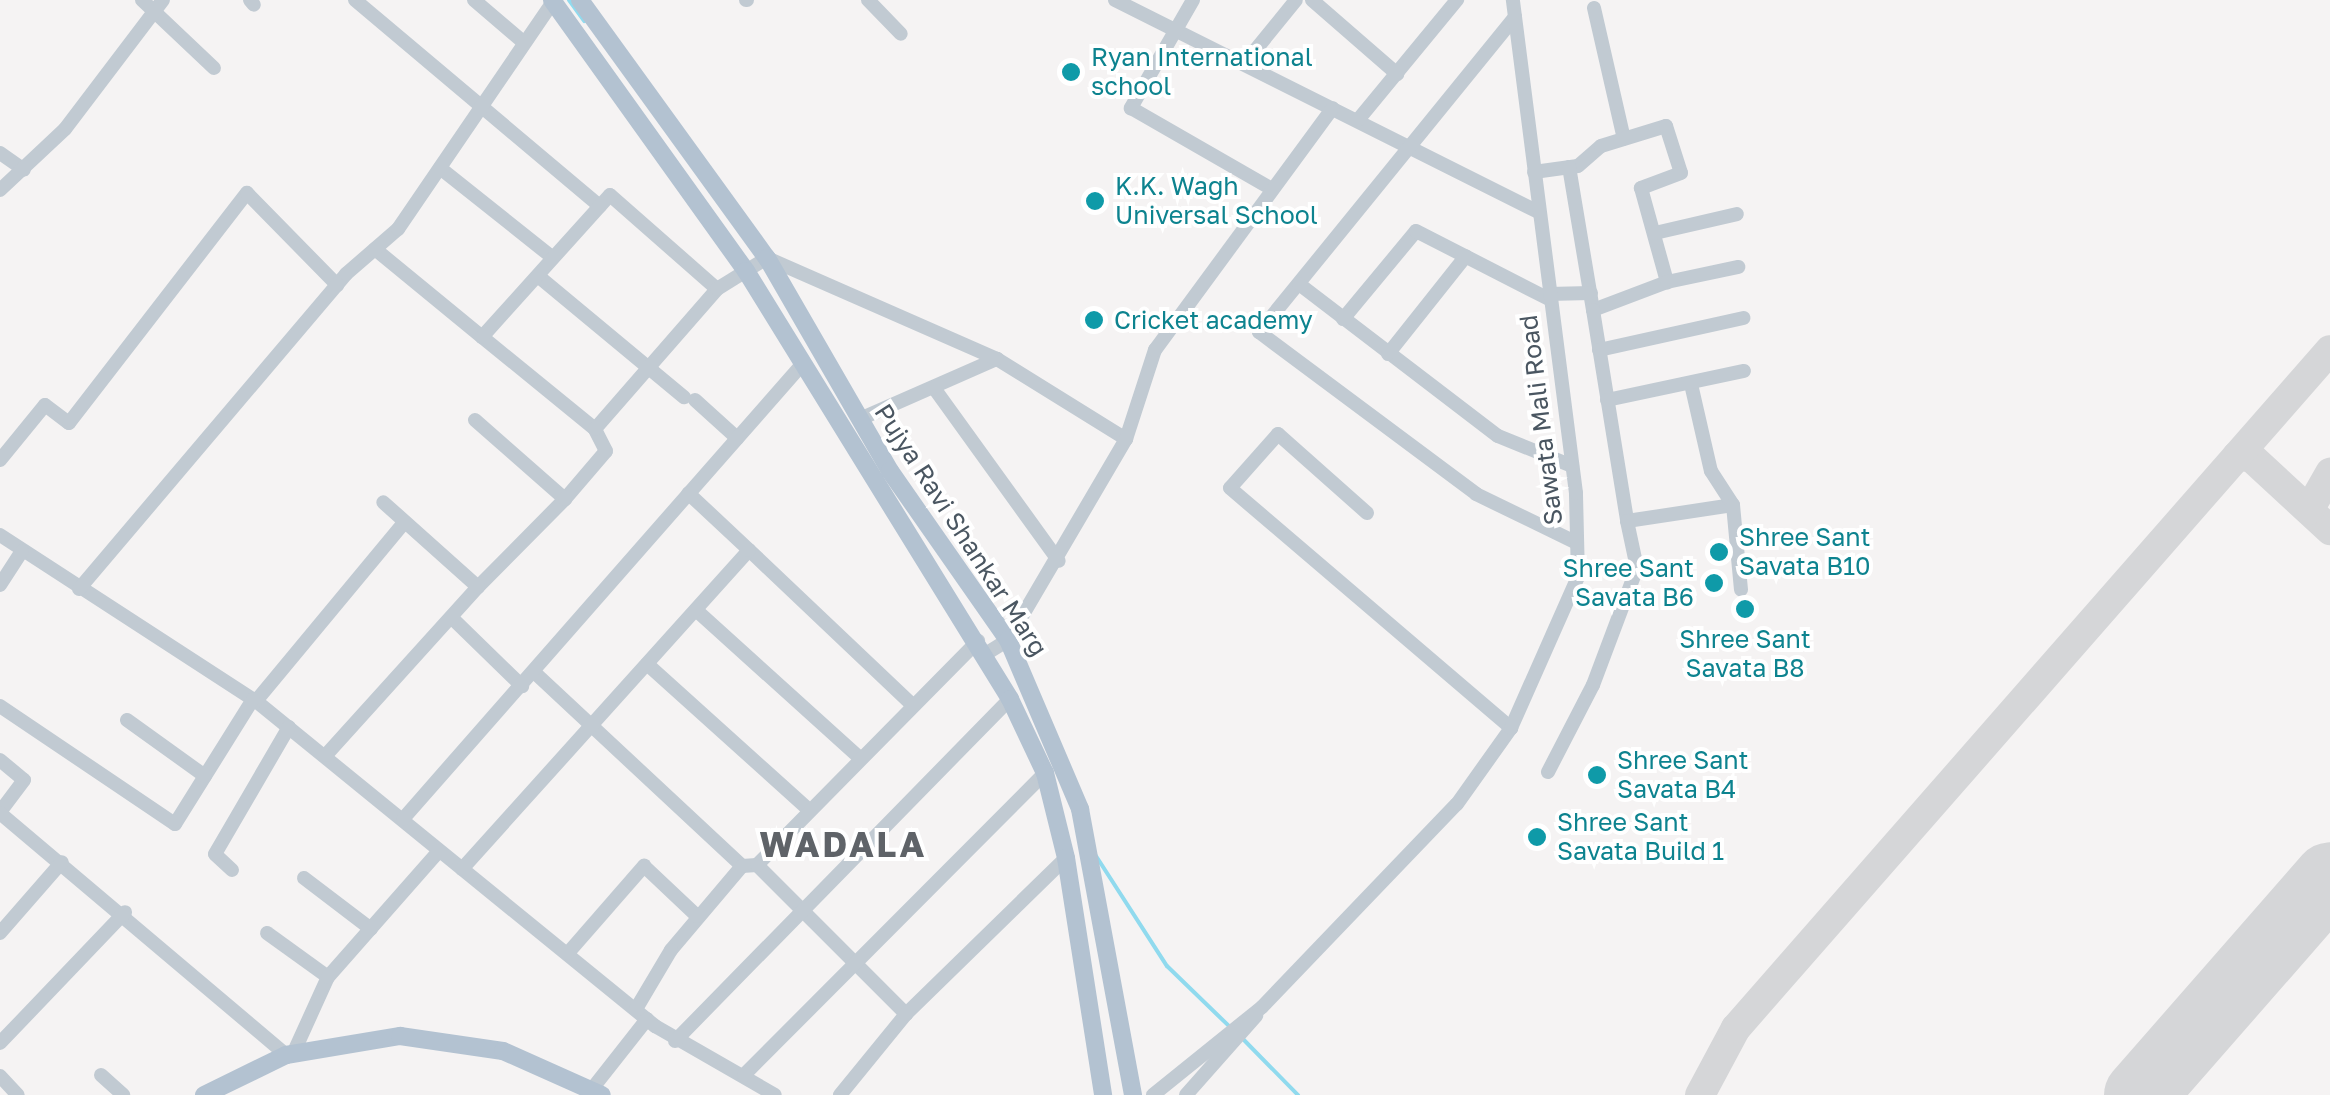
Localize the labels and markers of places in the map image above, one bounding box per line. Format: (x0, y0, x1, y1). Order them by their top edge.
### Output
place label: Ryan International school (1091, 43, 1313, 102)
marker: Ryan International school (1060, 61, 1082, 83)
place label: K.K. Wagh Universal School (1115, 172, 1318, 231)
marker: K.K. Wagh Universal School (1084, 190, 1106, 212)
place label: Cricket academy (1114, 305, 1313, 335)
marker: Cricket academy (1083, 309, 1105, 331)
place label: Shree Sant Savata B10 (1739, 523, 1870, 582)
marker: Shree Sant Savata B10 (1708, 541, 1730, 563)
place label: Shree Sant Savata B6 (1563, 554, 1694, 613)
marker: Shree Sant Savata B6 (1703, 572, 1725, 594)
marker: Shree Sant Savata B8 (1734, 598, 1756, 620)
place label: Shree Sant Savata B8 (1679, 625, 1811, 684)
place label: Shree Sant Savata B4 (1617, 746, 1748, 805)
marker: Shree Sant Savata B4 (1586, 764, 1608, 786)
place label: Shree Sant Savata Build 1 (1557, 808, 1724, 867)
marker: Shree Sant Savata Build 1 (1526, 826, 1548, 848)

